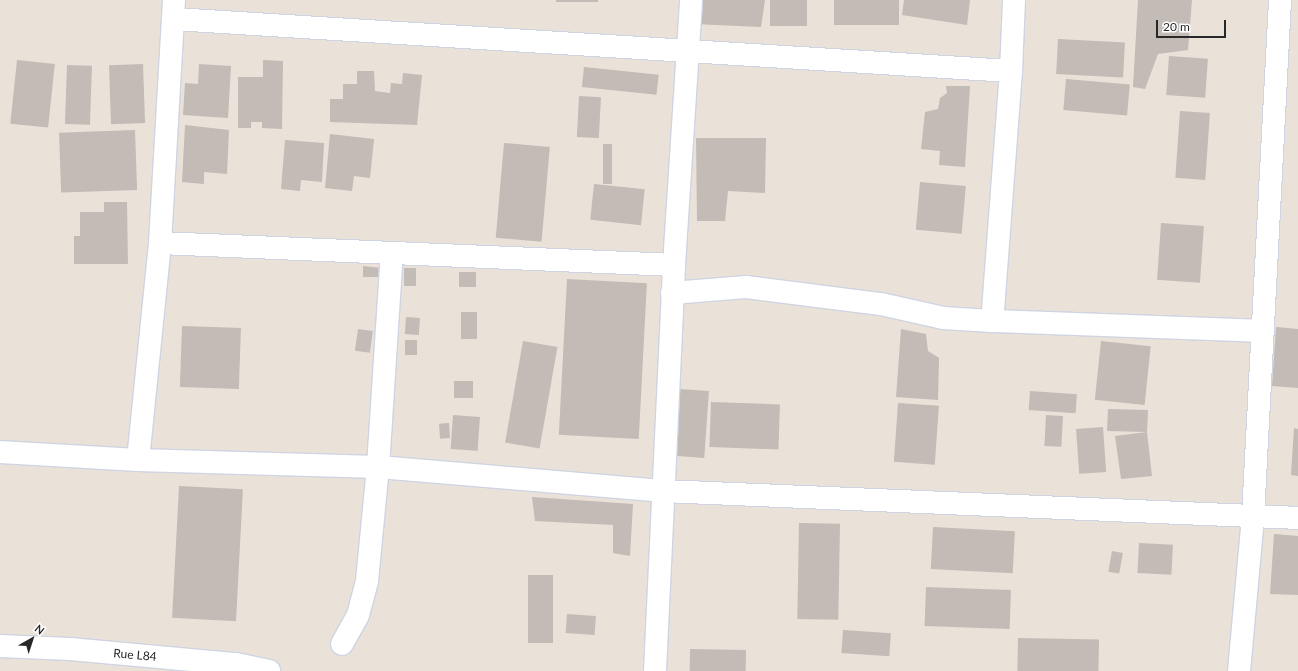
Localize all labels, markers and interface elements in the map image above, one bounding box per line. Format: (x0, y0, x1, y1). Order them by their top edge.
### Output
scale bar (1158, 12, 1228, 38)
text: 20 m (1163, 19, 1190, 34)
north arrow (12, 619, 52, 659)
text: N (32, 622, 47, 637)
street label: Rue L84 (113, 646, 157, 664)

